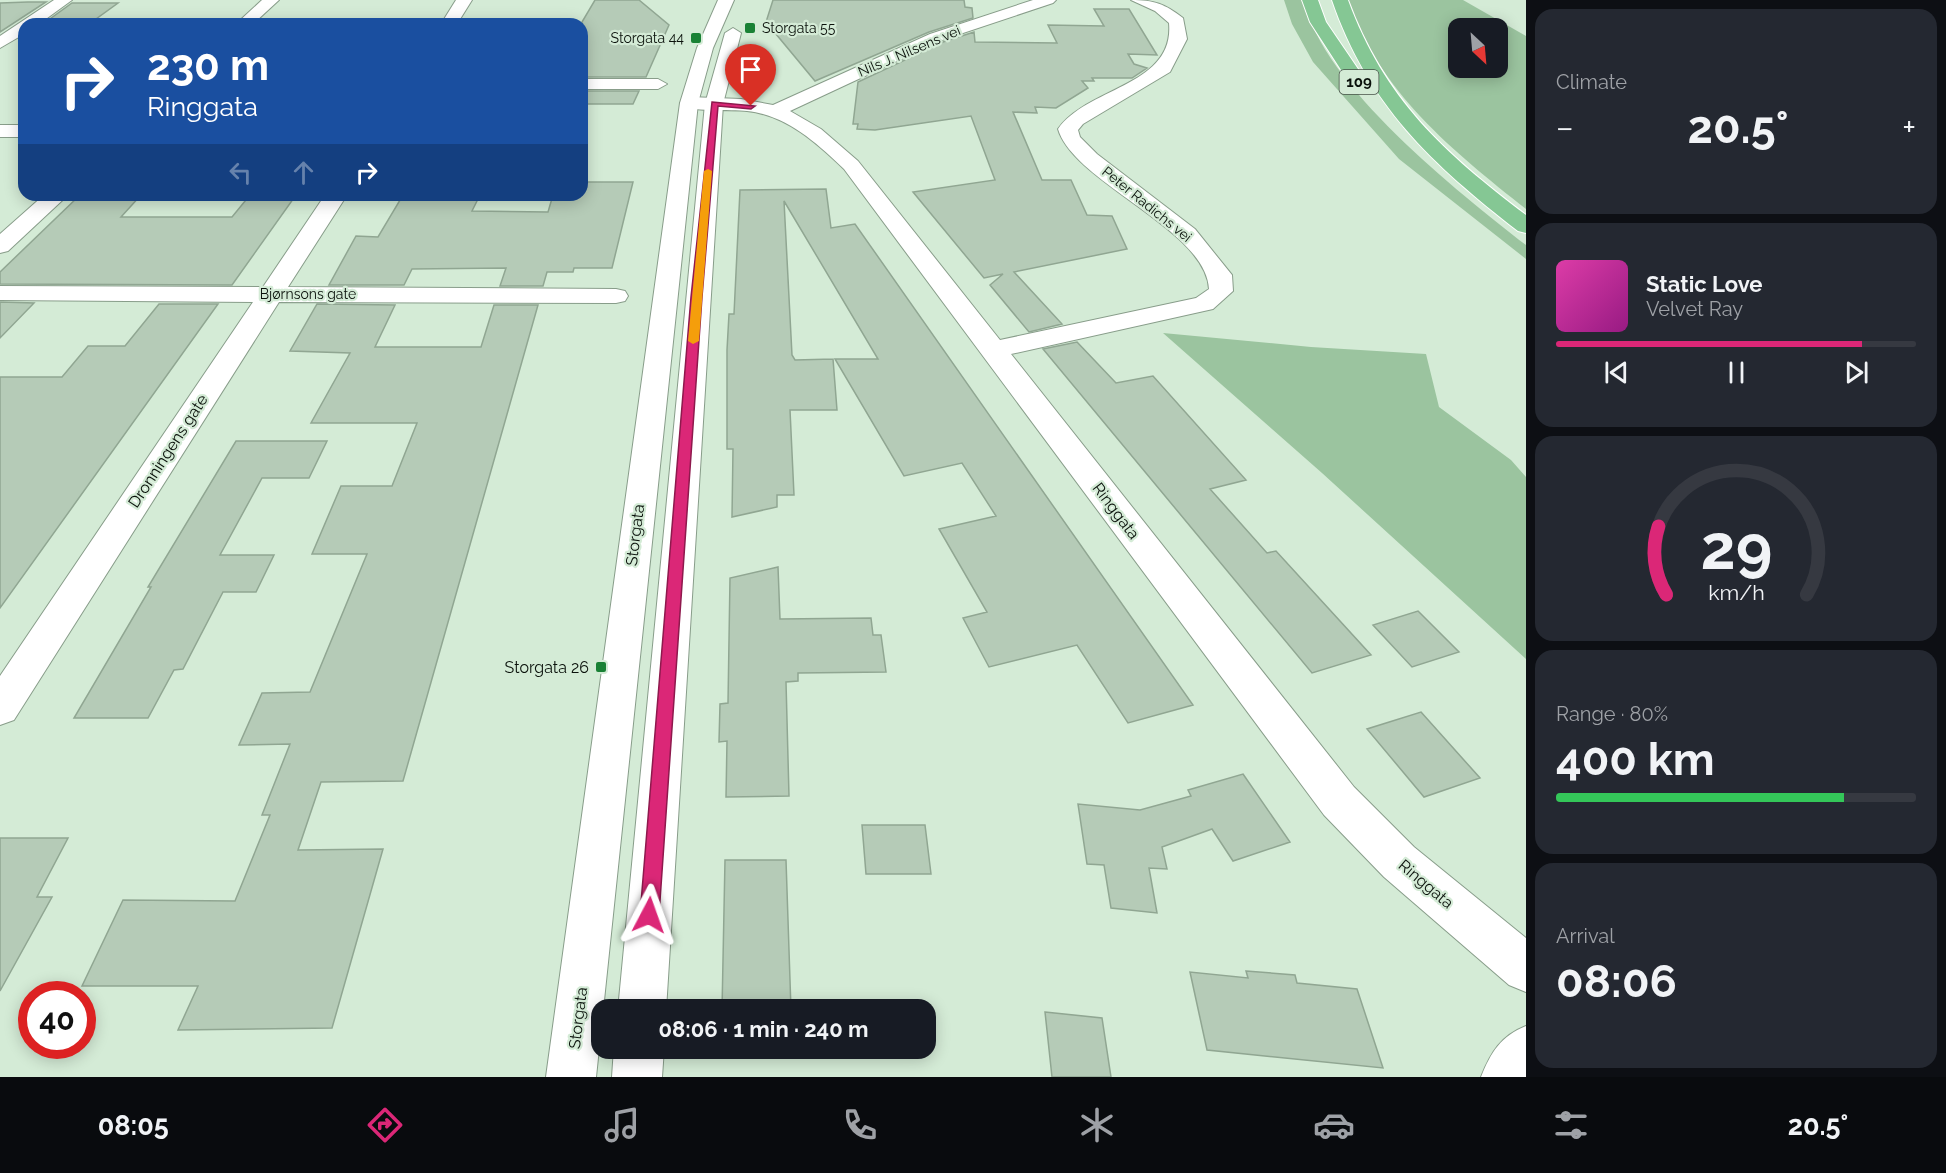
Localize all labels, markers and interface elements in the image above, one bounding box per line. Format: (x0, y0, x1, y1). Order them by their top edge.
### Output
north arrow (1448, 18, 1508, 78)
map controls (1448, 18, 1508, 78)
place label: Storgata 55 (762, 20, 836, 36)
marker: Storgata 55 (743, 21, 757, 35)
street label: Nils J. Nilsens vei (855, 22, 963, 80)
place label: Storgata 44 (611, 30, 684, 46)
marker: Storgata 44 (689, 31, 703, 45)
text: 230 m (147, 41, 269, 90)
icon: right (48, 42, 126, 120)
pin (725, 44, 776, 106)
icon: arrive (734, 53, 767, 86)
road number: 109 (1340, 70, 1378, 94)
text: Climate (1556, 70, 1627, 94)
text: Ringgata (147, 91, 258, 122)
text: 20.5° (1688, 101, 1788, 154)
text: − (1556, 108, 1574, 147)
text: + (1902, 108, 1916, 147)
icon: left (224, 156, 257, 189)
icon: ahead (287, 156, 320, 189)
icon: right (350, 156, 383, 189)
street label: Peter Radichs vei (1099, 163, 1195, 245)
text: Static Love (1646, 271, 1763, 297)
street label: Bjørnsons gate (260, 286, 356, 302)
text: Velvet Ray (1646, 297, 1743, 321)
icon: previous (1600, 356, 1633, 389)
icon: pause (1720, 356, 1753, 389)
icon: next (1840, 356, 1873, 389)
street label: Dronningens gate (124, 391, 212, 511)
street label: Ringgata (1089, 479, 1143, 543)
street label: Storgata (622, 503, 648, 567)
text: 29 (1700, 511, 1772, 585)
text: km/h (1708, 581, 1764, 606)
place label: Storgata 26 (505, 658, 589, 677)
marker: Storgata 26 (594, 660, 608, 674)
text: Range · 80% (1556, 702, 1668, 726)
text: 400 km (1556, 733, 1715, 786)
street label: Ringgata (1395, 856, 1457, 912)
position arrow (617, 883, 681, 947)
text: Arrival (1556, 924, 1615, 948)
text: 08:06 (1556, 955, 1677, 1008)
speed limit sign: 40 (18, 981, 96, 1059)
street label: Storgata (565, 986, 591, 1050)
text: 08:06 · 1 min · 240 m (659, 1016, 868, 1042)
icon: directions (364, 1104, 406, 1146)
icon: music (601, 1104, 643, 1146)
icon: phone (839, 1104, 881, 1146)
icon: climate (1076, 1104, 1118, 1146)
icon: car (1313, 1104, 1355, 1146)
icon: filters (1550, 1104, 1592, 1146)
text: 08:05 (98, 1110, 169, 1141)
text: 20.5° (1788, 1110, 1848, 1141)

